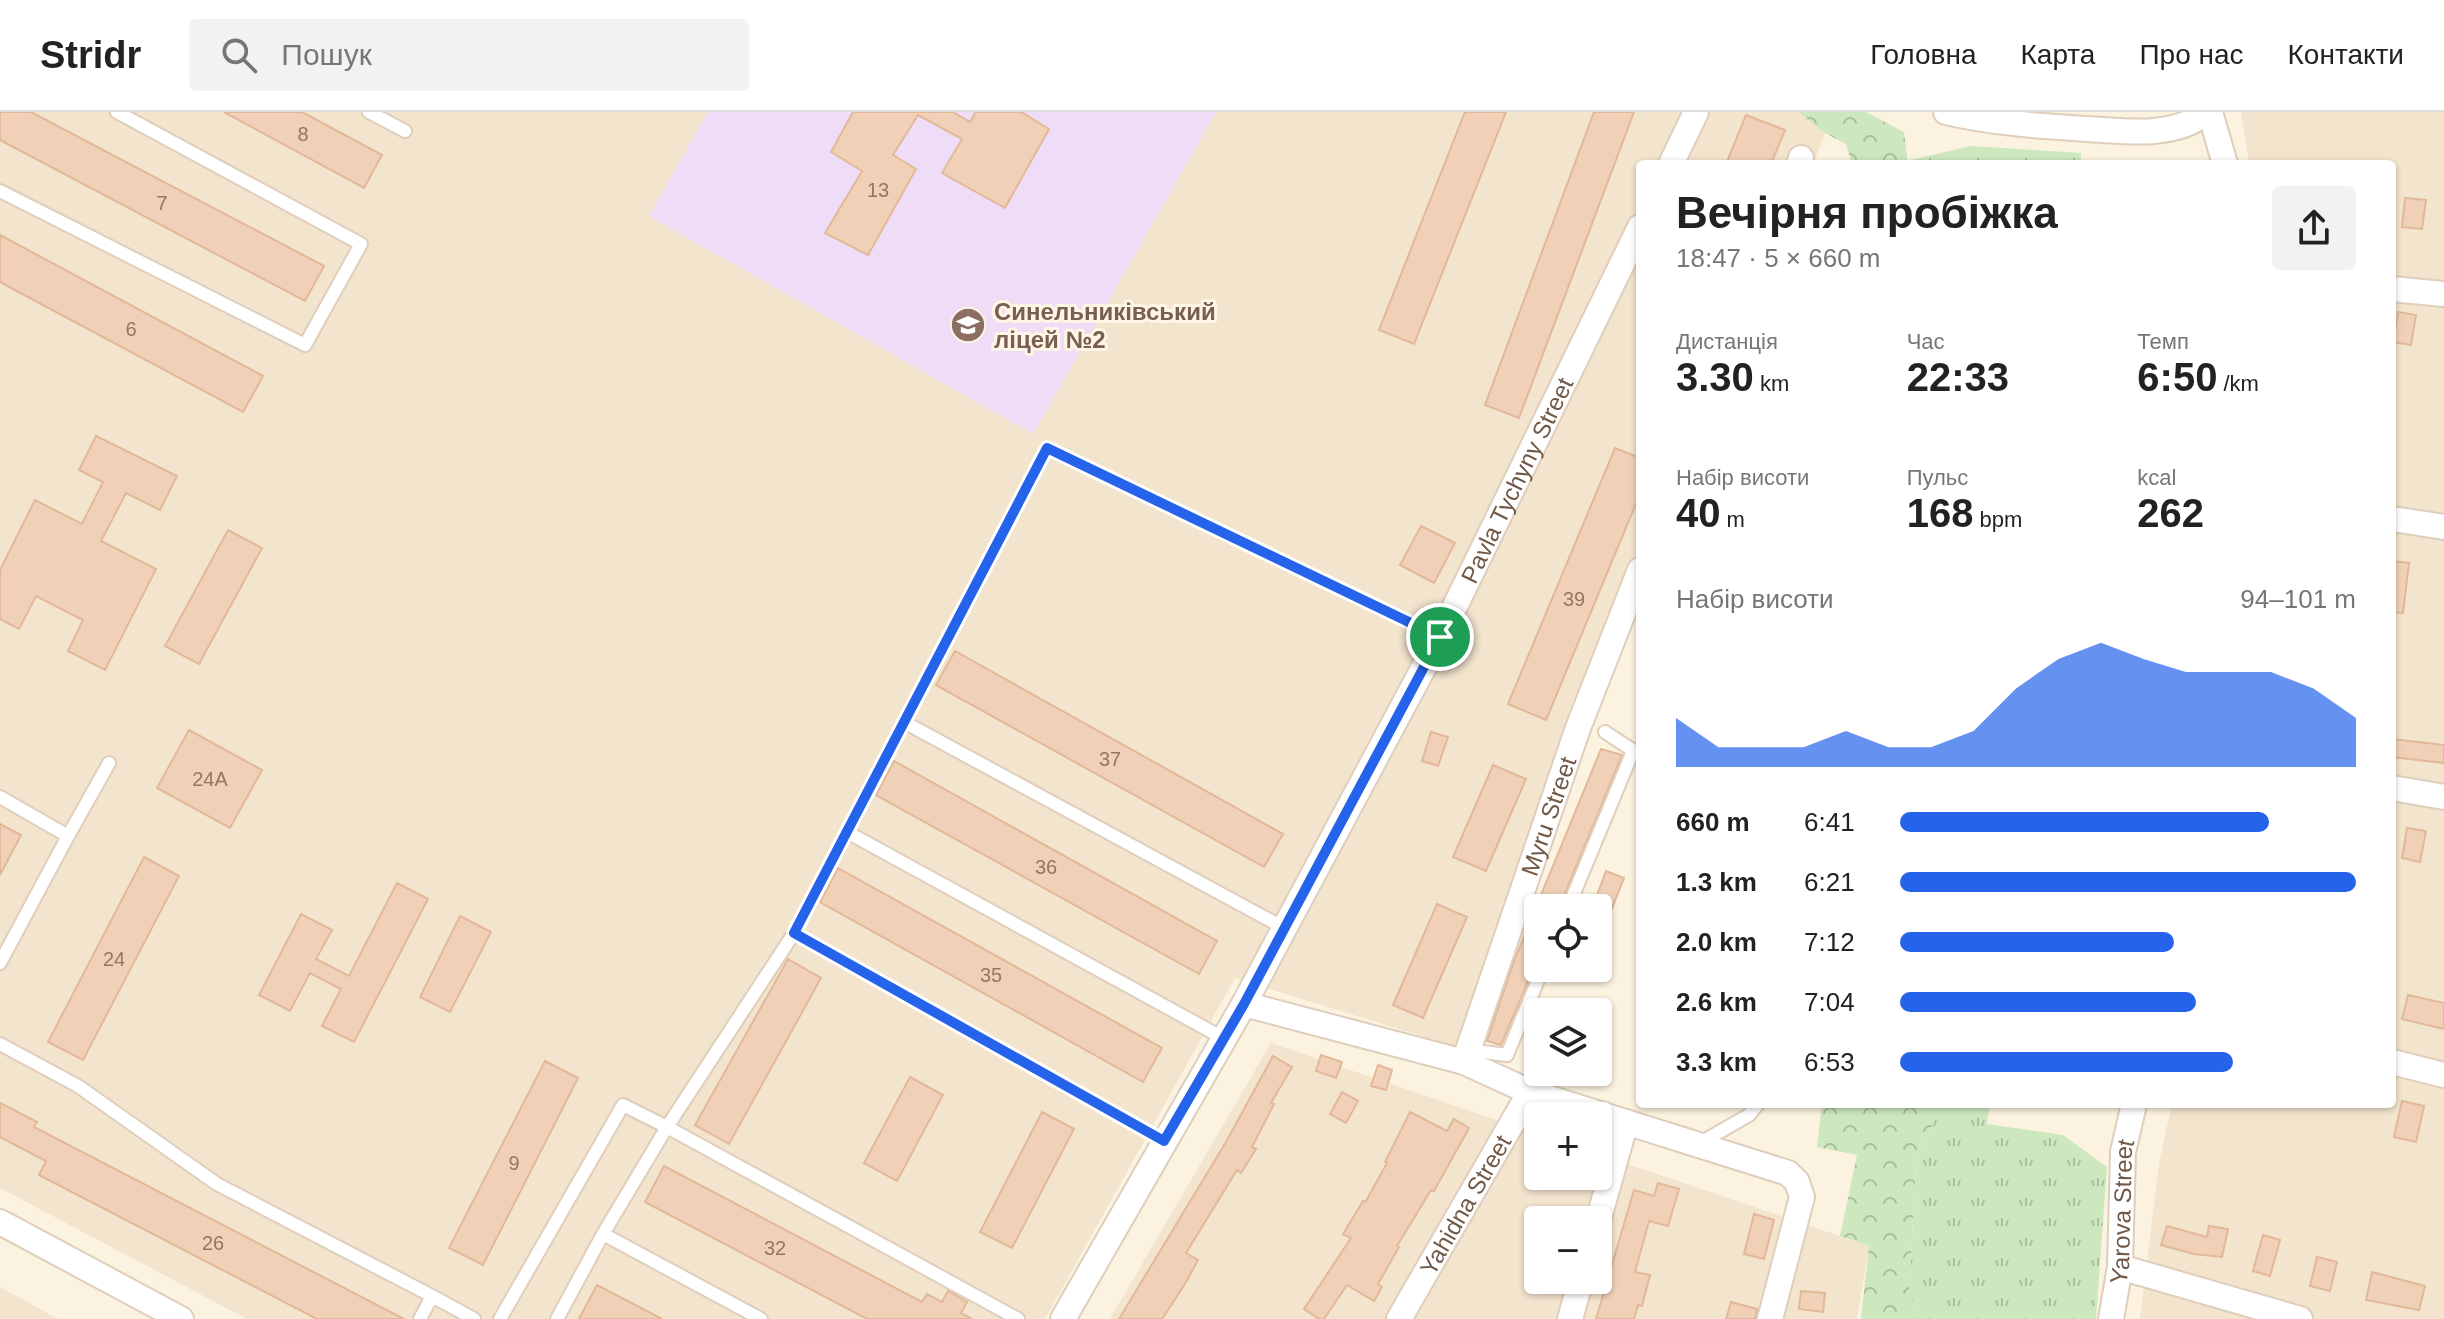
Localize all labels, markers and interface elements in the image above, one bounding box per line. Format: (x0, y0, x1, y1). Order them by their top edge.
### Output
search box (189, 19, 749, 91)
icon: search (217, 33, 261, 77)
text: Stridr (40, 34, 141, 76)
text: Пошук (281, 38, 372, 71)
text: Головна (1870, 39, 1977, 70)
text: Карта (2021, 39, 2095, 70)
text: Про нас (2139, 39, 2244, 70)
text: Контакти (2288, 39, 2404, 70)
house number: 8 (297, 123, 309, 145)
house number: 13 (867, 179, 889, 201)
button: share (2272, 186, 2356, 270)
text: Вечірня пробіжка (1676, 188, 2058, 237)
house number: 7 (156, 192, 168, 214)
text: 18:47 · 5 × 660 m (1676, 243, 1881, 273)
place label: Синельниківський ліцей №2 (994, 298, 1216, 353)
school or university icon: Синельниківський ліцей №2 (949, 306, 987, 344)
house number: 6 (125, 318, 137, 340)
text: Дистанція (1676, 329, 1778, 354)
text: Час (1907, 329, 1945, 354)
text: Темп (2137, 329, 2189, 354)
text: 3.30 (1676, 355, 1754, 399)
text: 22:33 (1907, 355, 2009, 399)
text: 6:50 (2137, 355, 2217, 399)
text: km (1754, 371, 1789, 396)
text: /km (2217, 371, 2259, 396)
street label: Pavla Tychyny Street (1455, 373, 1578, 587)
text: Набір висоти (1676, 465, 1809, 490)
text: Пульс (1907, 465, 1968, 490)
text: kcal (2137, 465, 2176, 490)
text: 40 (1676, 491, 1721, 535)
text: 168 (1907, 491, 1973, 535)
text: 262 (2137, 491, 2204, 535)
text: m (1721, 507, 1745, 532)
text: bpm (1973, 507, 2022, 532)
text: Набір висоти (1676, 584, 1834, 614)
text: 94–101 m (2240, 584, 2356, 614)
house number: 39 (1563, 588, 1585, 610)
pin (1406, 603, 1474, 671)
icon: arrive (1418, 615, 1462, 659)
house number: 37 (1099, 748, 1121, 770)
street label: Myru Street (1515, 753, 1581, 879)
house number: 24А (192, 768, 228, 790)
text: 660 m (1676, 807, 1750, 837)
text: 6:41 (1804, 807, 1855, 837)
house number: 36 (1035, 856, 1057, 878)
text: 1.3 km (1676, 867, 1757, 897)
text: 6:21 (1804, 867, 1855, 897)
map controls (1524, 894, 1612, 1294)
button: locate (1524, 894, 1612, 982)
text: 2.0 km (1676, 927, 1757, 957)
text: 7:12 (1804, 927, 1855, 957)
house number: 24 (103, 948, 125, 970)
house number: 35 (980, 964, 1002, 986)
text: 2.6 km (1676, 987, 1757, 1017)
text: 7:04 (1804, 987, 1855, 1017)
button: layers (1524, 998, 1612, 1086)
text: 3.3 km (1676, 1047, 1757, 1077)
text: 6:53 (1804, 1047, 1855, 1077)
button: + (1524, 1102, 1612, 1190)
street label: Yahidna Street (1414, 1130, 1516, 1279)
street label: Yarova Street (2104, 1136, 2139, 1286)
house number: 9 (508, 1152, 520, 1174)
button: − (1524, 1206, 1612, 1294)
house number: 26 (202, 1232, 224, 1254)
house number: 32 (764, 1237, 786, 1259)

